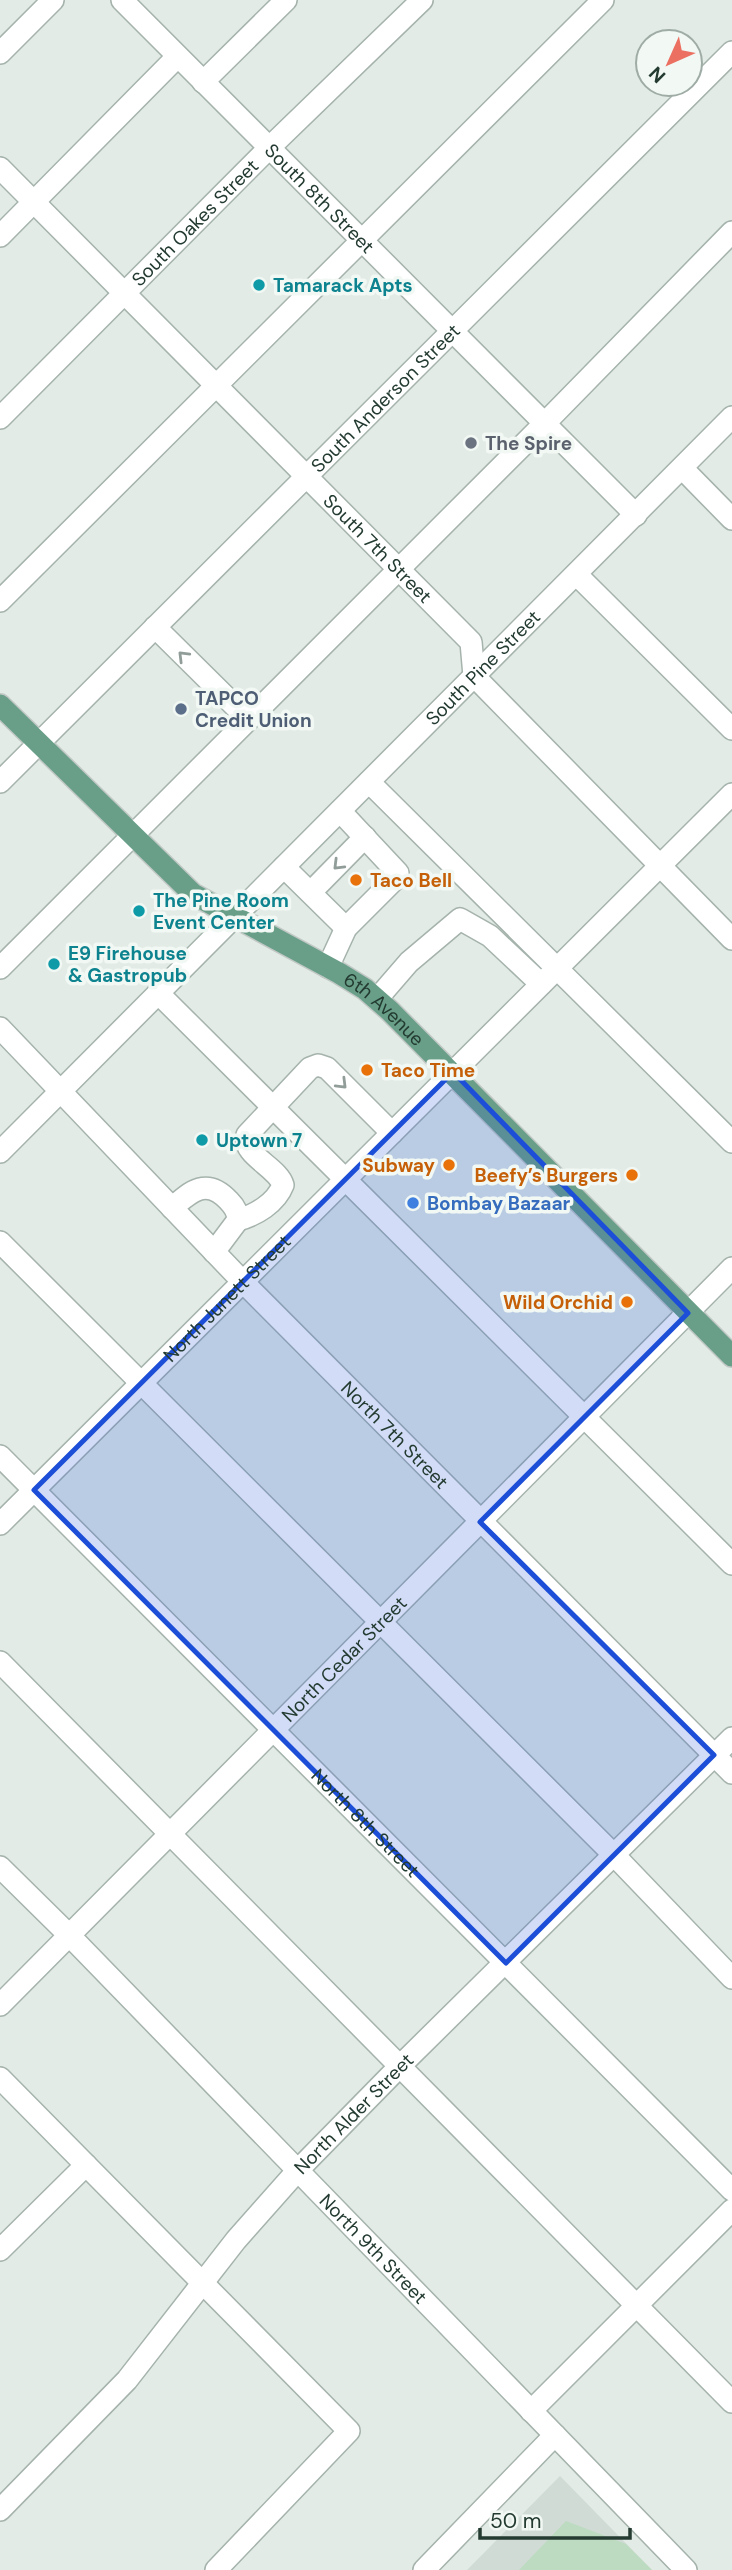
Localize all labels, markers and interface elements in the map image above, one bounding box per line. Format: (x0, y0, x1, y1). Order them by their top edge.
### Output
north arrow (634, 28, 704, 98)
text: N (644, 61, 671, 88)
street label: South 8th Street (260, 138, 380, 259)
street label: South Oakes Street (126, 153, 264, 291)
place label: Tamarack Apts (273, 273, 413, 298)
marker: Tamarack Apts (251, 277, 267, 293)
street label: South Anderson Street (305, 318, 465, 478)
place label: The Spire (485, 431, 572, 456)
marker: The Spire (463, 435, 479, 451)
street label: South 7th Street (318, 488, 437, 608)
street label: South Pine Street (420, 604, 545, 730)
one-way arrow (179, 651, 192, 664)
place label: TAPCO Credit Union (195, 686, 312, 733)
marker: TAPCO Credit Union (173, 701, 189, 717)
one-way arrow (333, 856, 346, 869)
place label: Taco Bell (370, 868, 452, 893)
marker: Taco Bell (348, 872, 364, 888)
place label: The Pine Room Event Center (153, 888, 289, 935)
marker: The Pine Room Event Center (131, 903, 147, 919)
place label: E9 Firehouse & Gastropub (68, 941, 187, 988)
marker: E9 Firehouse & Gastropub (46, 956, 62, 972)
street label: 6th Avenue (339, 966, 430, 1051)
place label: Taco Time (381, 1058, 475, 1083)
marker: Taco Time (359, 1062, 375, 1078)
one-way arrow (334, 1075, 347, 1088)
place label: Uptown 7 (216, 1128, 302, 1153)
marker: Uptown 7 (194, 1132, 210, 1148)
place label: Subway (362, 1153, 436, 1178)
marker: Subway (441, 1157, 457, 1173)
place label: Beefy’s Burgers (474, 1163, 618, 1188)
marker: Beefy’s Burgers (624, 1167, 640, 1183)
place label: Bombay Bazaar (427, 1191, 571, 1216)
marker: Bombay Bazaar (405, 1195, 421, 1211)
street label: North Junett Street (157, 1229, 296, 1367)
place label: Wild Orchid (503, 1290, 613, 1315)
marker: Wild Orchid (619, 1294, 635, 1310)
street label: North 7th Street (336, 1375, 454, 1494)
street label: North Cedar Street (276, 1591, 412, 1727)
street label: North 8th Street (306, 1763, 425, 1883)
street label: North Alder Street (288, 2047, 419, 2179)
street label: North 9th Street (314, 2188, 433, 2309)
scale bar (480, 2496, 630, 2540)
text: 50 m (490, 2507, 541, 2535)

